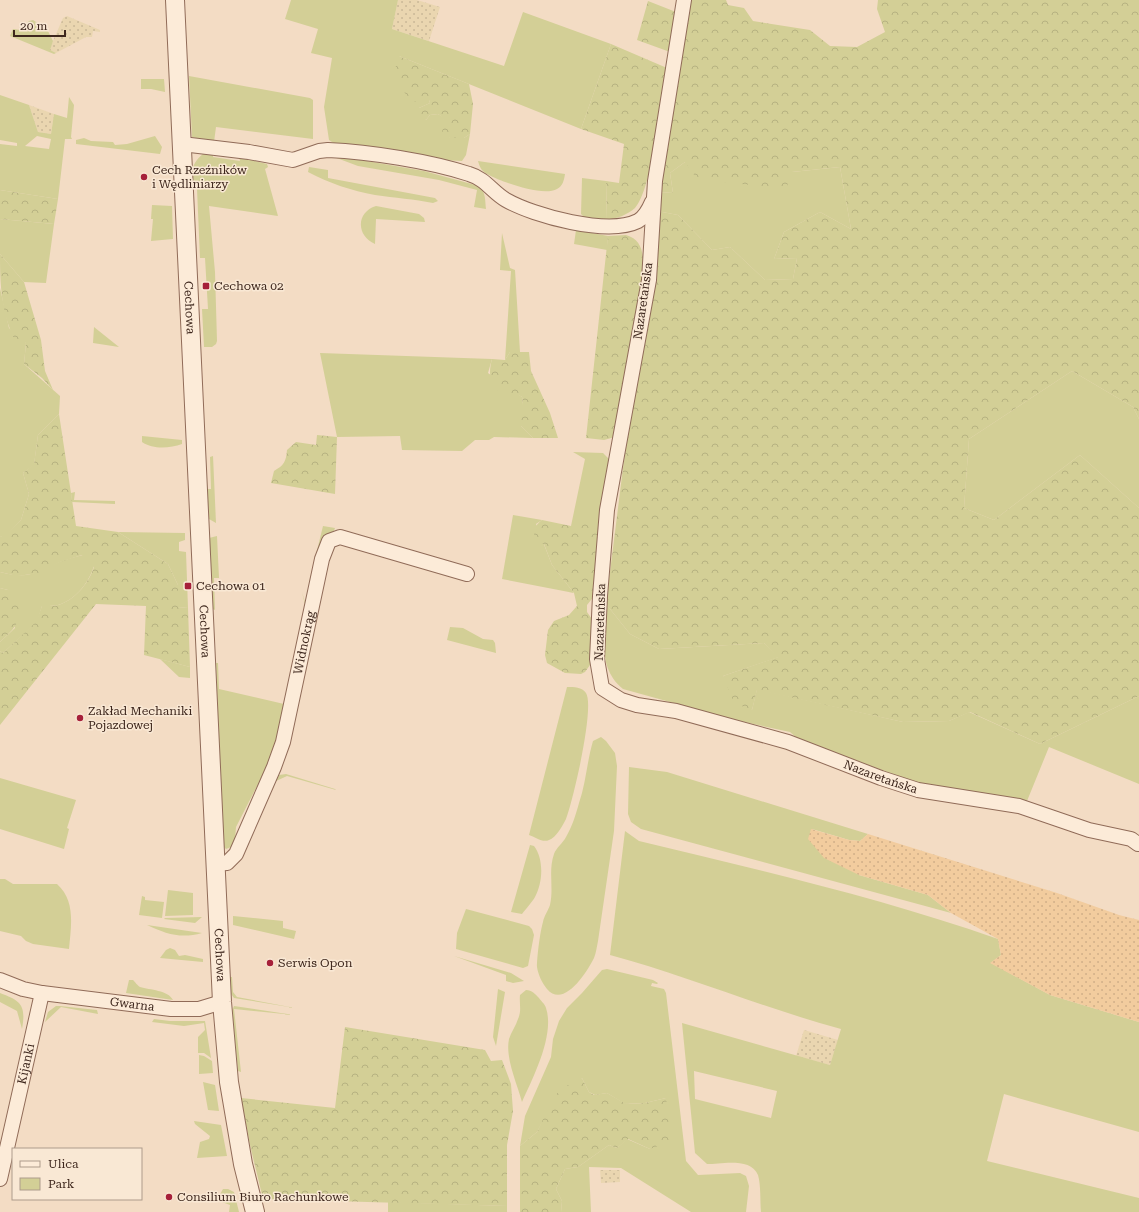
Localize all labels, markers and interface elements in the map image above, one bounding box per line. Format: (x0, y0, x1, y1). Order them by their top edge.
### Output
scale bar (14, 12, 65, 38)
text: 20 m (20, 19, 47, 33)
place label: Cech Rzeźników i Wędliniarzy (152, 163, 247, 191)
marker: Cech Rzeźników i Wędliniarzy (139, 172, 149, 182)
street label: Nazaretańska (631, 261, 655, 340)
place label: Cechowa 02 (214, 279, 284, 293)
street label: Cechowa (181, 281, 198, 335)
marker: Cechowa 02 (201, 281, 211, 291)
place label: Cechowa 01 (196, 579, 266, 593)
marker: Cechowa 01 (183, 581, 193, 591)
street label: Nazaretańska (592, 583, 608, 661)
street label: Cechowa (196, 604, 213, 659)
street label: Widnokrąg (291, 609, 318, 676)
place label: Zakład Mechaniki Pojazdowej (88, 704, 192, 732)
marker: Zakład Mechaniki Pojazdowej (75, 713, 85, 723)
street label: Nazaretańska (842, 757, 920, 797)
street label: Cechowa (212, 928, 228, 982)
place label: Serwis Opon (278, 956, 353, 970)
marker: Serwis Opon (265, 958, 275, 968)
street label: Gwarna (109, 994, 156, 1014)
street label: Kijanki (15, 1042, 37, 1086)
legend (12, 1148, 142, 1200)
text: Ulica (48, 1157, 79, 1171)
text: Park (48, 1177, 75, 1191)
place label: Consilium Biuro Rachunkowe (177, 1190, 349, 1204)
marker: Consilium Biuro Rachunkowe (164, 1192, 174, 1202)

